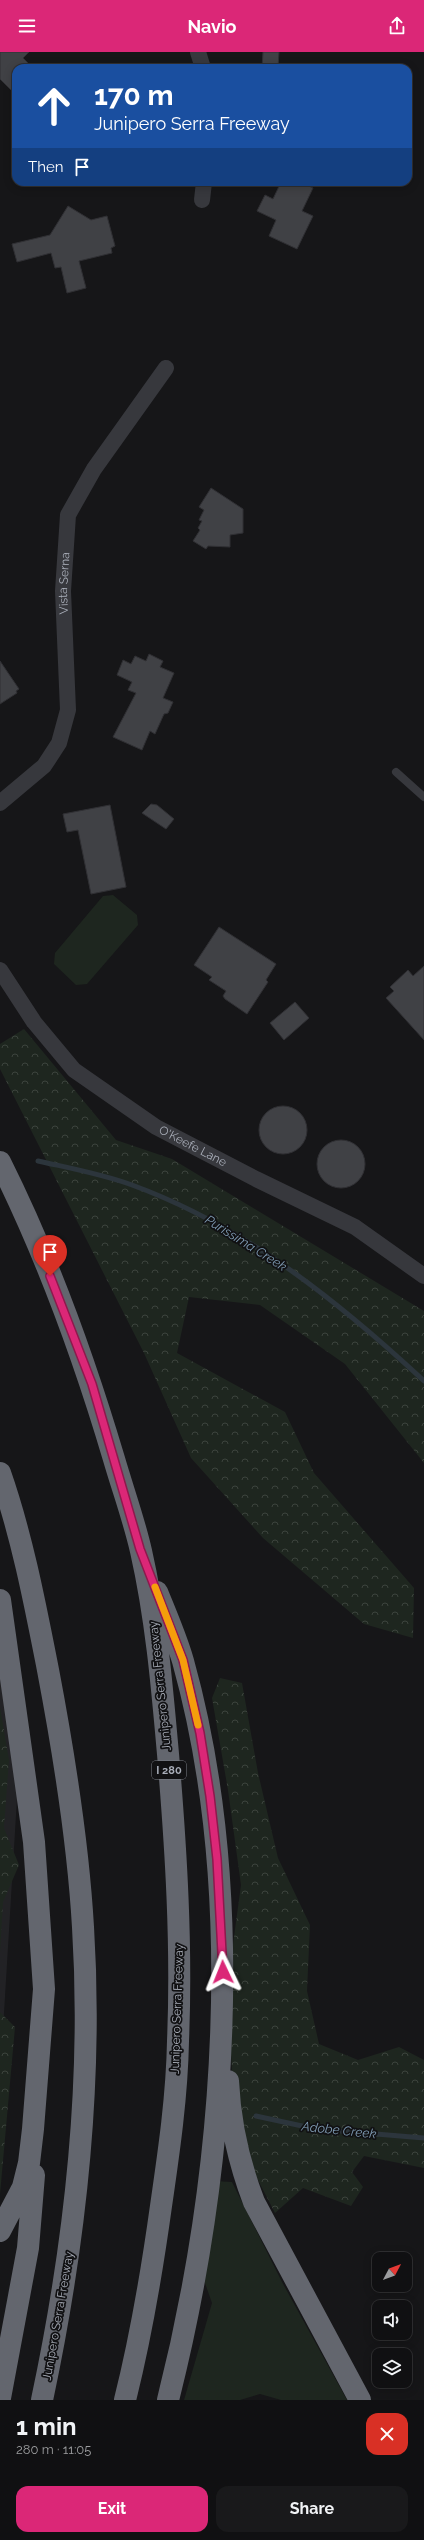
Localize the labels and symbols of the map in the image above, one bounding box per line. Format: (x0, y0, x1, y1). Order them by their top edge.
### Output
street label: Vista Serna (56, 552, 73, 615)
street label: O'Keefe Lane (157, 1123, 229, 1169)
water label: Purissima Creek (202, 1212, 290, 1274)
pin (33, 1235, 67, 1276)
street label: Junipero Serra Freeway (146, 1620, 174, 1752)
road number: I 280 (152, 1761, 186, 1779)
street label: Junipero Serra Freeway (168, 1943, 186, 2074)
position arrow (202, 1951, 244, 1993)
water label: Adobe Creek (300, 2119, 377, 2141)
street label: Junipero Serra Freeway (40, 2250, 76, 2381)
north arrow (372, 2252, 412, 2292)

